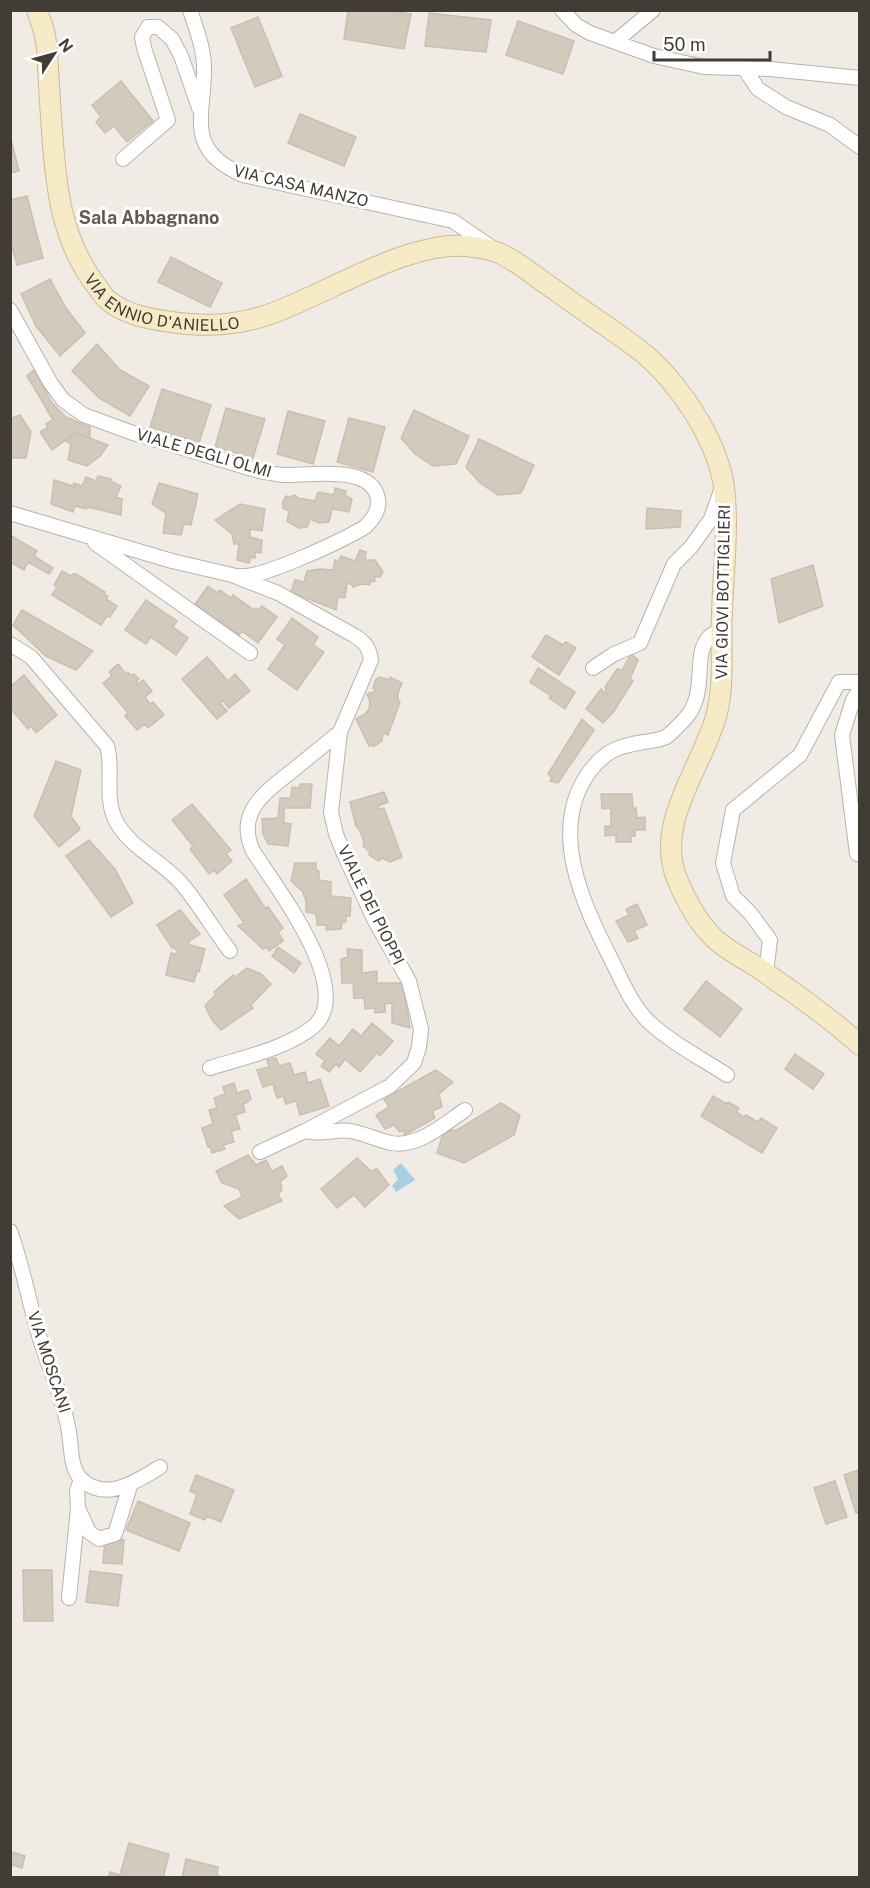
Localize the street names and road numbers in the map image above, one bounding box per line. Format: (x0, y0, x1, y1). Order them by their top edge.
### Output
street label: VIA CASA MANZO (232, 161, 370, 211)
street label: VIA ENNIO D'ANIELLO (81, 270, 241, 334)
street label: VIALE DEGLI OLMI (134, 425, 274, 481)
street label: VIA GIOVI BOTTIGLIERI (712, 504, 734, 680)
street label: VIALE DEI PIOPPI (334, 842, 408, 968)
street label: VIA MOSCANI (24, 1309, 74, 1415)

